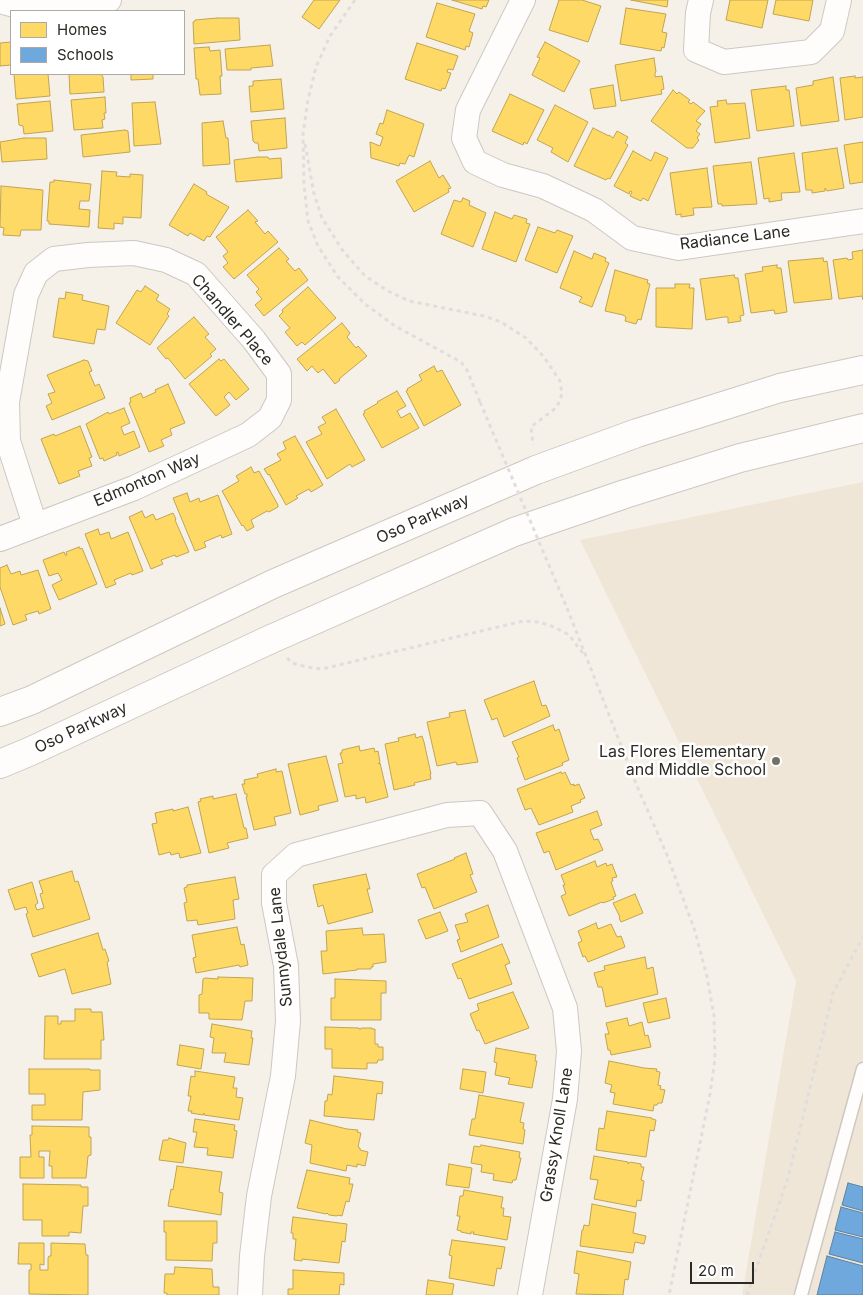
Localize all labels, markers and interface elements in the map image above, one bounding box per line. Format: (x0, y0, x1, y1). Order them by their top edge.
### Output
legend (10, 10, 185, 75)
text: Homes (57, 20, 107, 39)
text: Schools (57, 45, 114, 64)
street label: Radiance Lane (679, 222, 791, 254)
street label: Chandler Place (187, 270, 277, 370)
street label: Edmonton Way (91, 449, 203, 511)
street label: Oso Parkway (373, 490, 473, 548)
street label: Oso Parkway (32, 698, 130, 758)
place label: Las Flores Elementary and Middle School (599, 742, 766, 780)
marker: Las Flores Elementary and Middle School (770, 755, 782, 767)
street label: Sunnydale Lane (265, 886, 297, 1008)
street label: Grassy Knoll Lane (537, 1066, 577, 1204)
scale bar (693, 1252, 757, 1284)
text: 20 m (698, 1261, 734, 1280)

